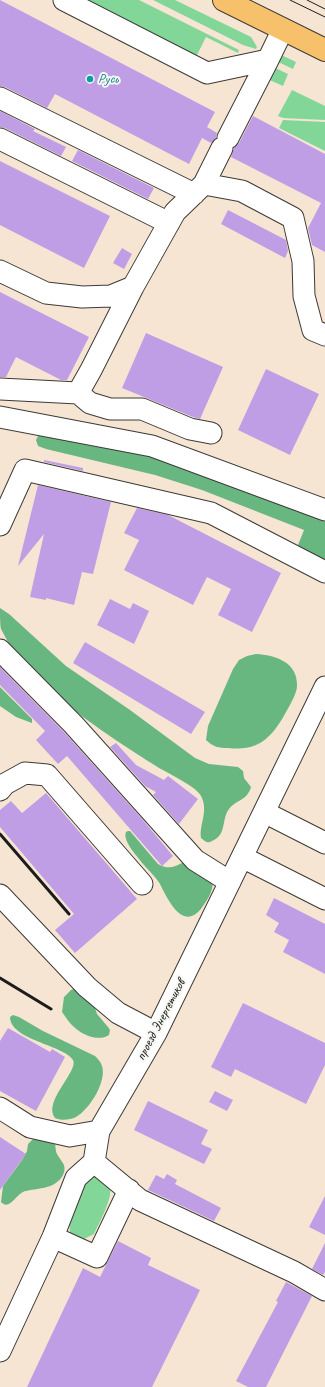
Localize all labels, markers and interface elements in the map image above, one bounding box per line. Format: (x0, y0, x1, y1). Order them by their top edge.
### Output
place label: Русь (98, 71, 118, 87)
marker: Русь (85, 74, 95, 84)
street label: проезд Энергетиков (133, 977, 189, 1063)

